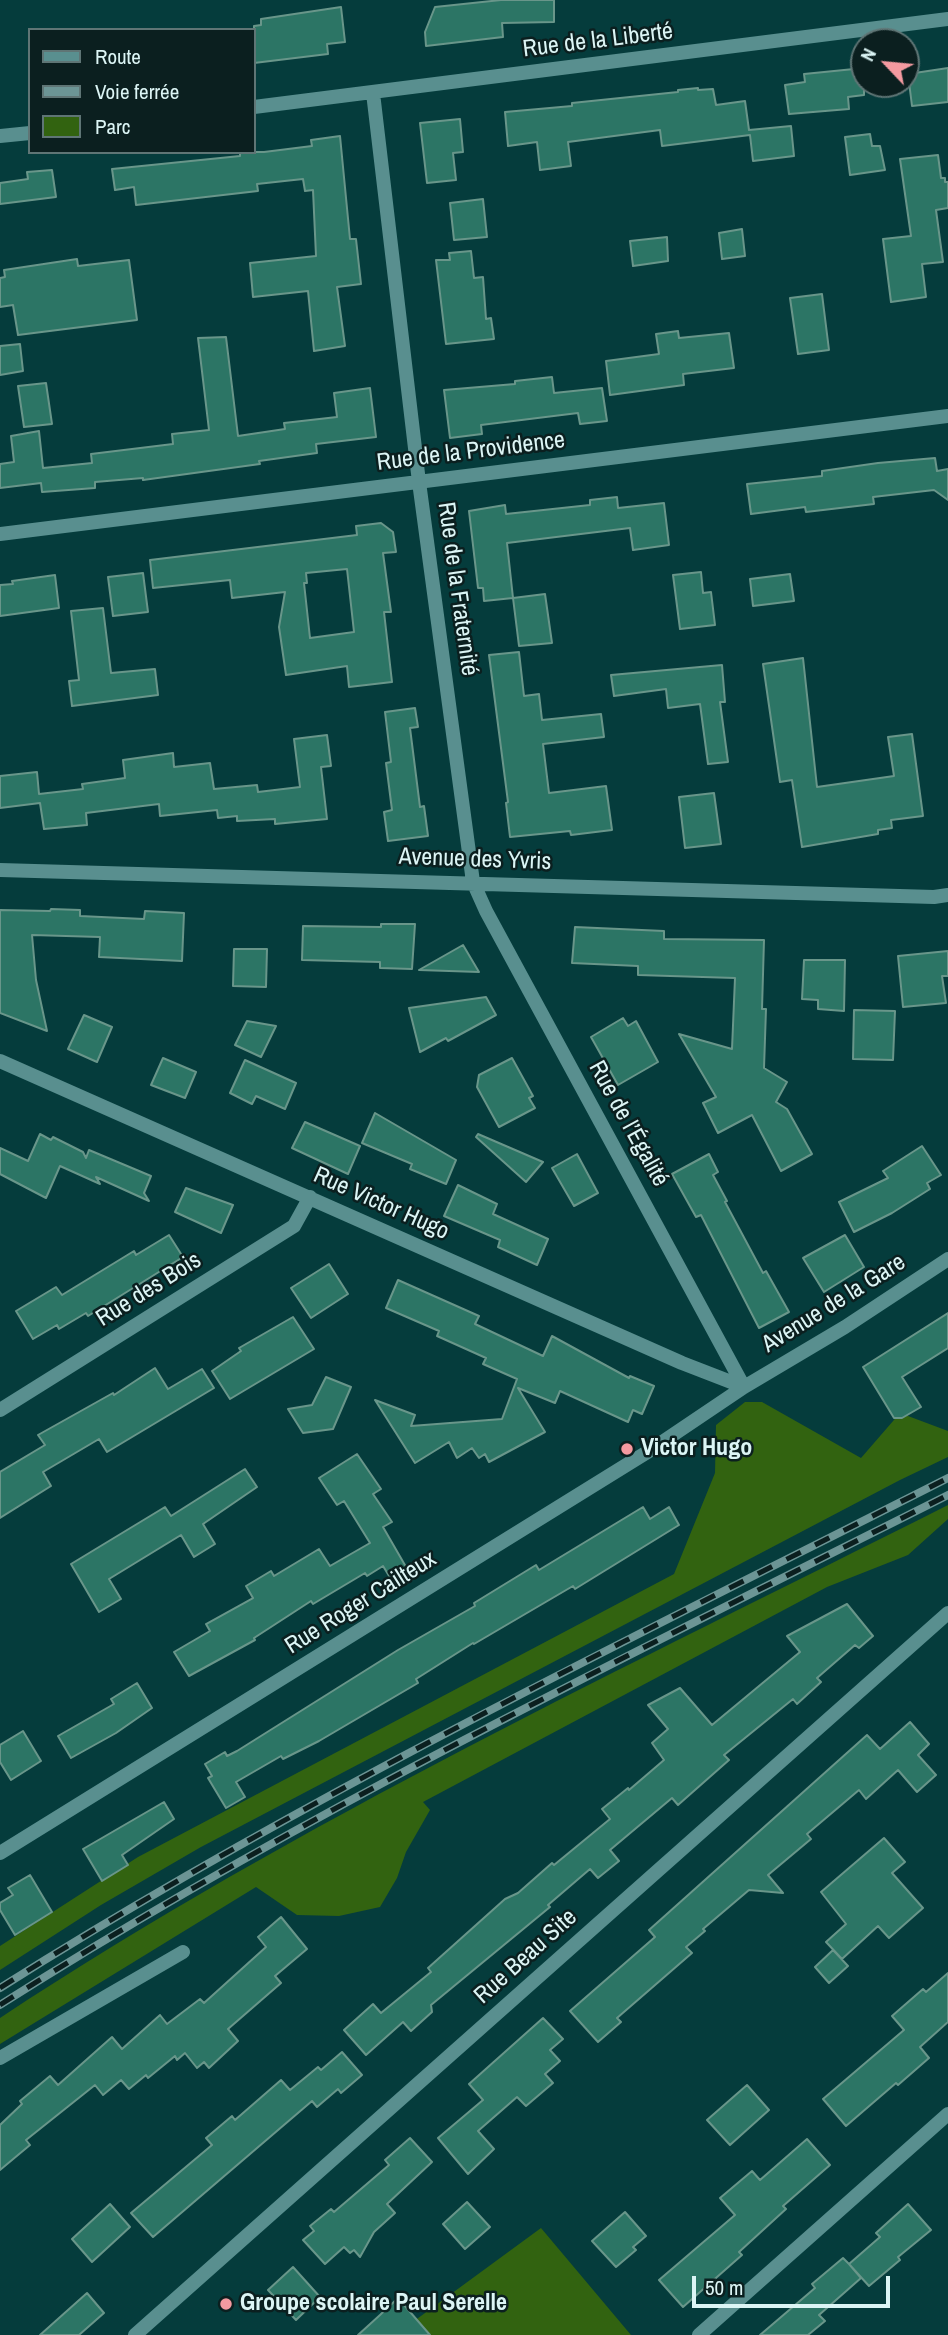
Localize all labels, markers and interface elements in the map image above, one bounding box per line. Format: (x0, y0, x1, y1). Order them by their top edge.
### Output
street label: Rue de la Liberté (521, 18, 675, 64)
legend (28, 28, 256, 154)
north arrow (850, 28, 920, 98)
text: Route (95, 42, 141, 71)
text: N (854, 44, 882, 65)
text: Voie ferrée (95, 77, 179, 106)
text: Parc (95, 112, 130, 141)
street label: Rue de la Providence (375, 426, 567, 478)
street label: Rue de la Fraternité (431, 500, 483, 678)
street label: Avenue des Yvris (398, 843, 552, 877)
street label: Rue de l’Égalité (582, 1056, 674, 1192)
street label: Rue Victor Hugo (309, 1161, 453, 1247)
street label: Rue des Bois (91, 1246, 207, 1334)
street label: Avenue de la Gare (757, 1248, 911, 1360)
place label: Victor Hugo (641, 1435, 752, 1463)
marker: Victor Hugo (619, 1441, 635, 1457)
street label: Rue Roger Cailteux (280, 1545, 442, 1661)
street label: Rue Beau Site (469, 1903, 583, 2011)
scale bar (696, 2262, 894, 2306)
text: 50 m (705, 2273, 743, 2302)
place label: Groupe scolaire Paul Serelle (240, 2290, 507, 2318)
marker: Groupe scolaire Paul Serelle (218, 2296, 234, 2312)

